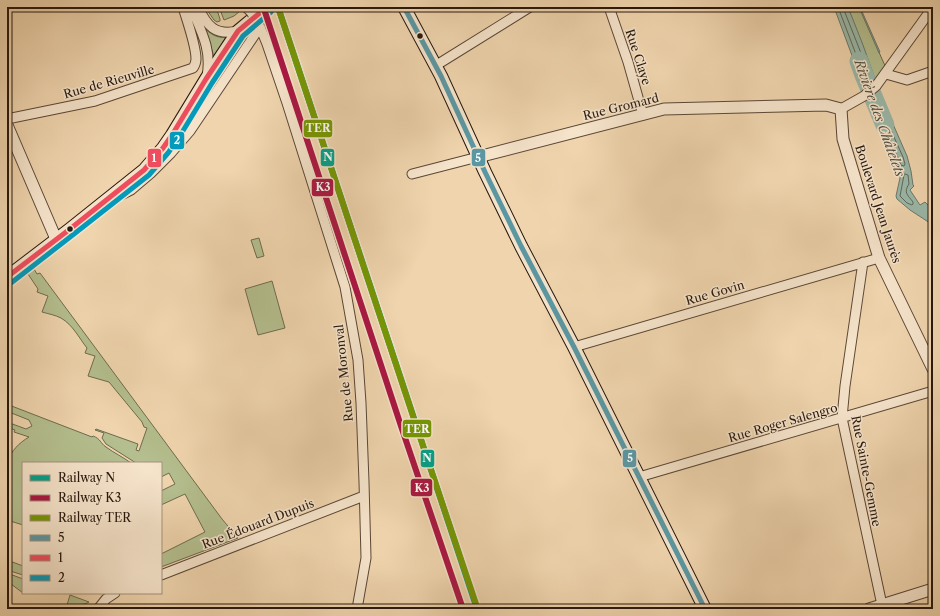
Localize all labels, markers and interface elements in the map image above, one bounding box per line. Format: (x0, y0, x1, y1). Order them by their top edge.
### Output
street label: Rue Claye (622, 27, 655, 87)
unlabelled marker (415, 31, 425, 41)
water label: Rivière des Châtelets (851, 56, 909, 179)
street label: Rue de Rieuville (62, 61, 156, 102)
street label: Rue Gromard (581, 90, 661, 123)
line badge: TER (303, 119, 333, 138)
text: TER (306, 121, 331, 135)
line badge: 2 (169, 131, 185, 150)
text: 2 (174, 133, 181, 147)
street label: Boulevard Jean Jaurès (852, 143, 905, 265)
line badge: 1 (147, 148, 162, 168)
line badge: N (320, 148, 335, 167)
line badge: 5 (471, 148, 486, 167)
text: N (323, 150, 333, 164)
text: 1 (152, 151, 157, 165)
text: 5 (475, 151, 481, 165)
line badge: K3 (311, 178, 334, 197)
text: K3 (316, 180, 331, 194)
unlabelled marker (65, 224, 75, 234)
street label: Rue Govin (684, 277, 746, 308)
street label: Rue de Moronval (331, 323, 356, 423)
street label: Rue Roger Salengro (726, 400, 839, 445)
street label: Rue Sainte-Gemme (848, 414, 885, 528)
line badge: TER (402, 419, 432, 438)
text: TER (405, 422, 430, 436)
line badge: N (420, 449, 435, 468)
line badge: 5 (622, 449, 637, 468)
text: N (422, 451, 432, 465)
text: 5 (627, 451, 633, 465)
legend (22, 462, 162, 594)
text: Railway N (58, 470, 115, 485)
line badge: K3 (410, 478, 433, 497)
text: K3 (415, 481, 430, 495)
text: Railway K3 (58, 490, 121, 505)
street label: Rue Édouard Dupuis (199, 494, 316, 552)
text: Railway TER (58, 510, 132, 525)
text: 5 (58, 530, 65, 545)
text: 1 (58, 550, 63, 565)
text: 2 (58, 570, 65, 585)

